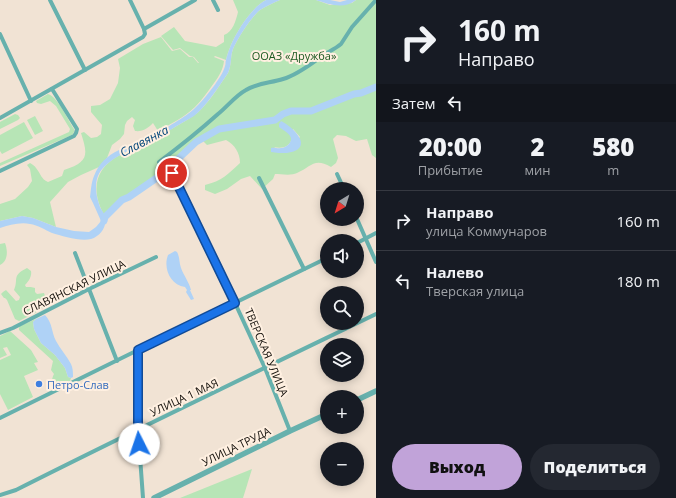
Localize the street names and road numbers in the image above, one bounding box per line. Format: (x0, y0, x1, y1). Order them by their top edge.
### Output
street label: СЛАВЯНСКАЯ УЛИЦА (20, 256, 128, 318)
street label: ТВЕРСКАЯ УЛИЦА (242, 306, 292, 398)
street label: УЛИЦА 1 МАЯ (147, 375, 221, 419)
street label: УЛИЦА ТРУДА (199, 423, 273, 469)

